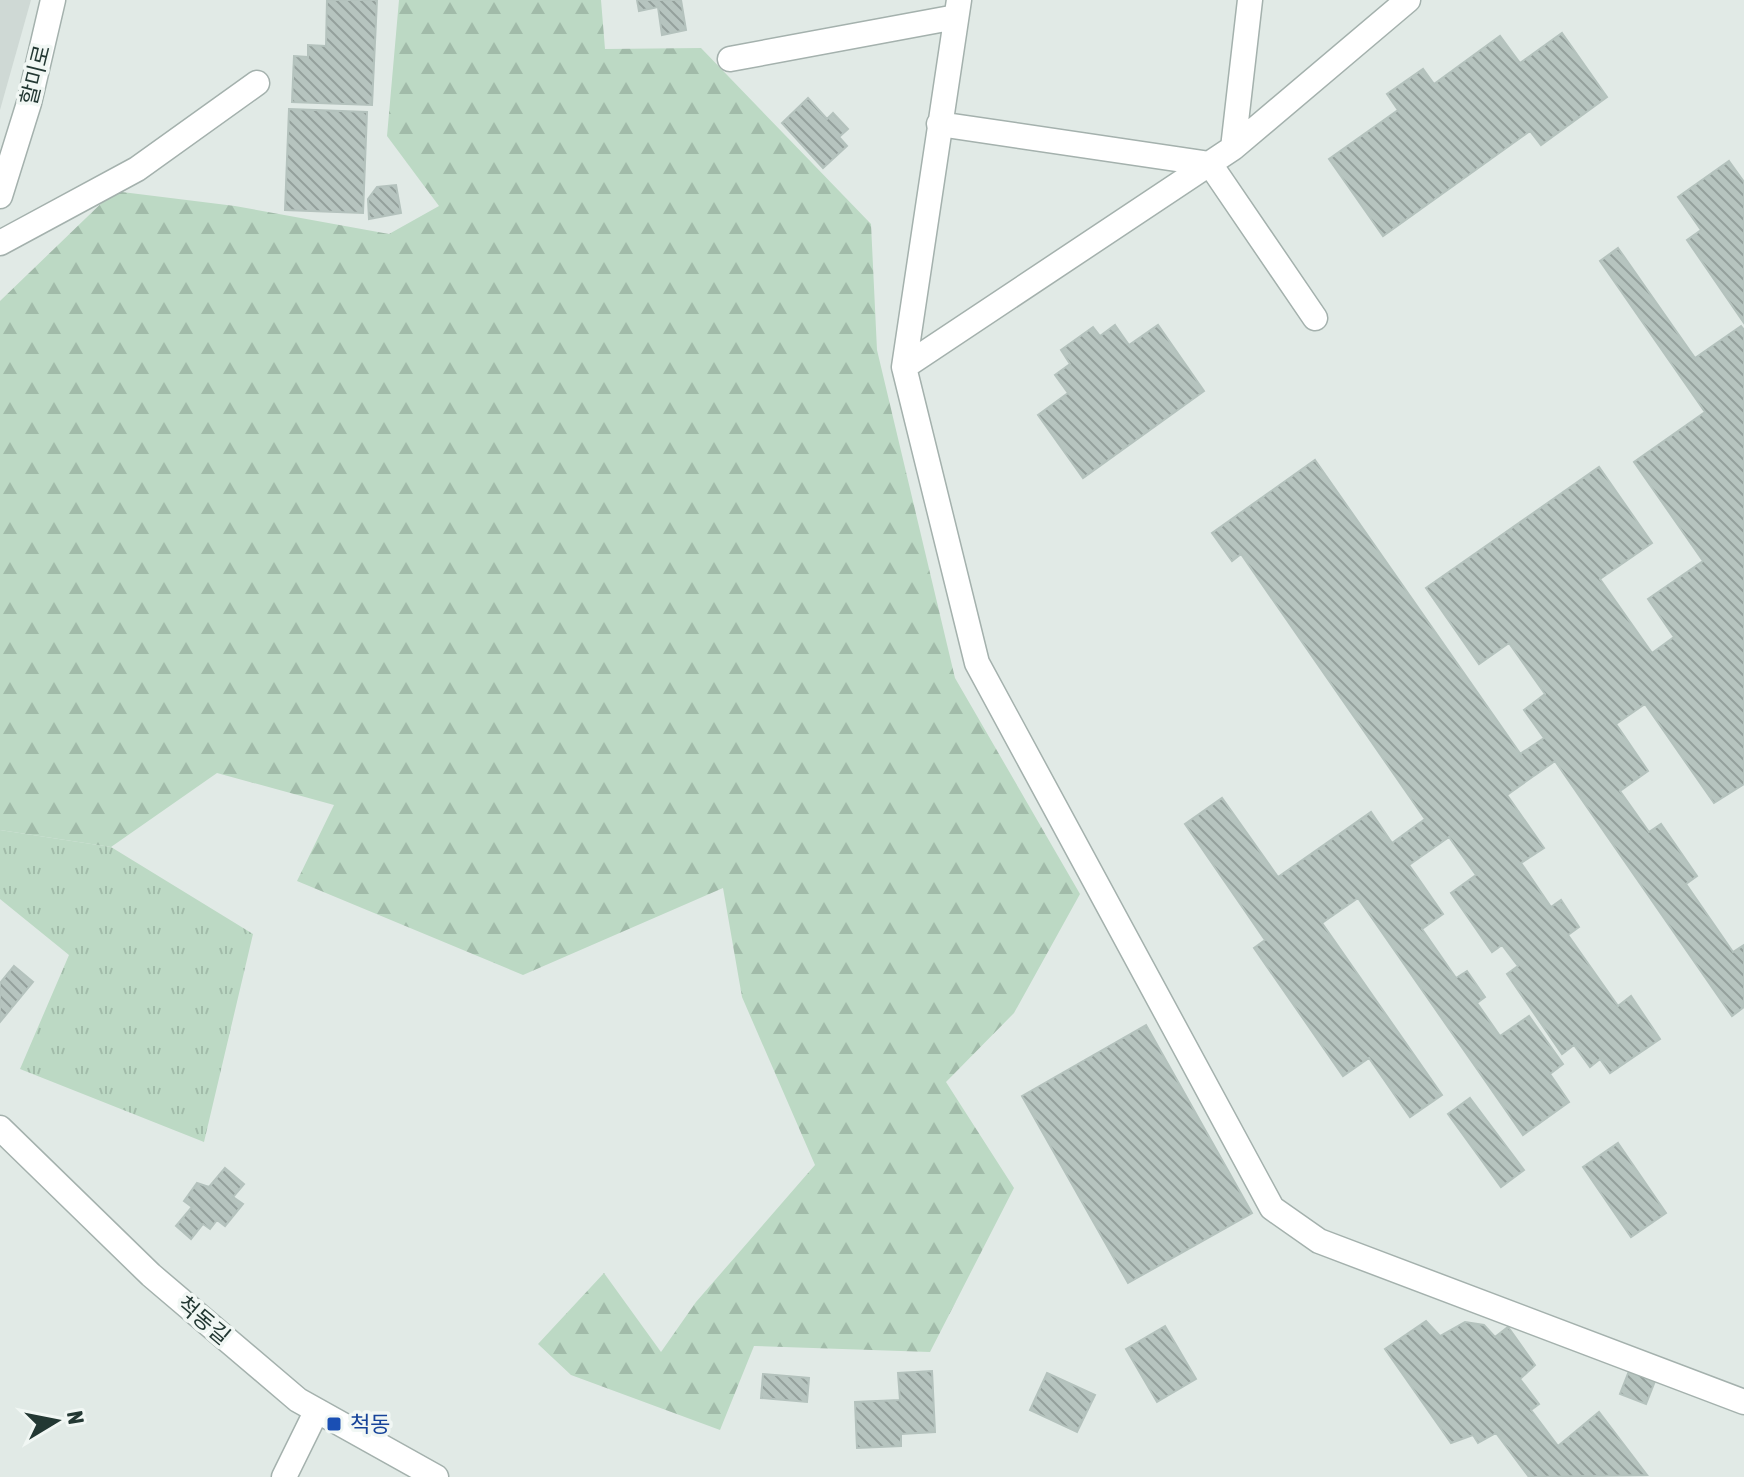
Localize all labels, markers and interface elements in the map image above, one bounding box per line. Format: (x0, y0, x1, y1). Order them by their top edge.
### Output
street label: 할미로 (15, 42, 55, 108)
street label: 척동길 (172, 1291, 236, 1349)
north arrow (16, 1381, 96, 1461)
text: N (62, 1409, 90, 1426)
place label: 척동 (350, 1411, 390, 1437)
marker: 척동 (325, 1415, 343, 1433)

